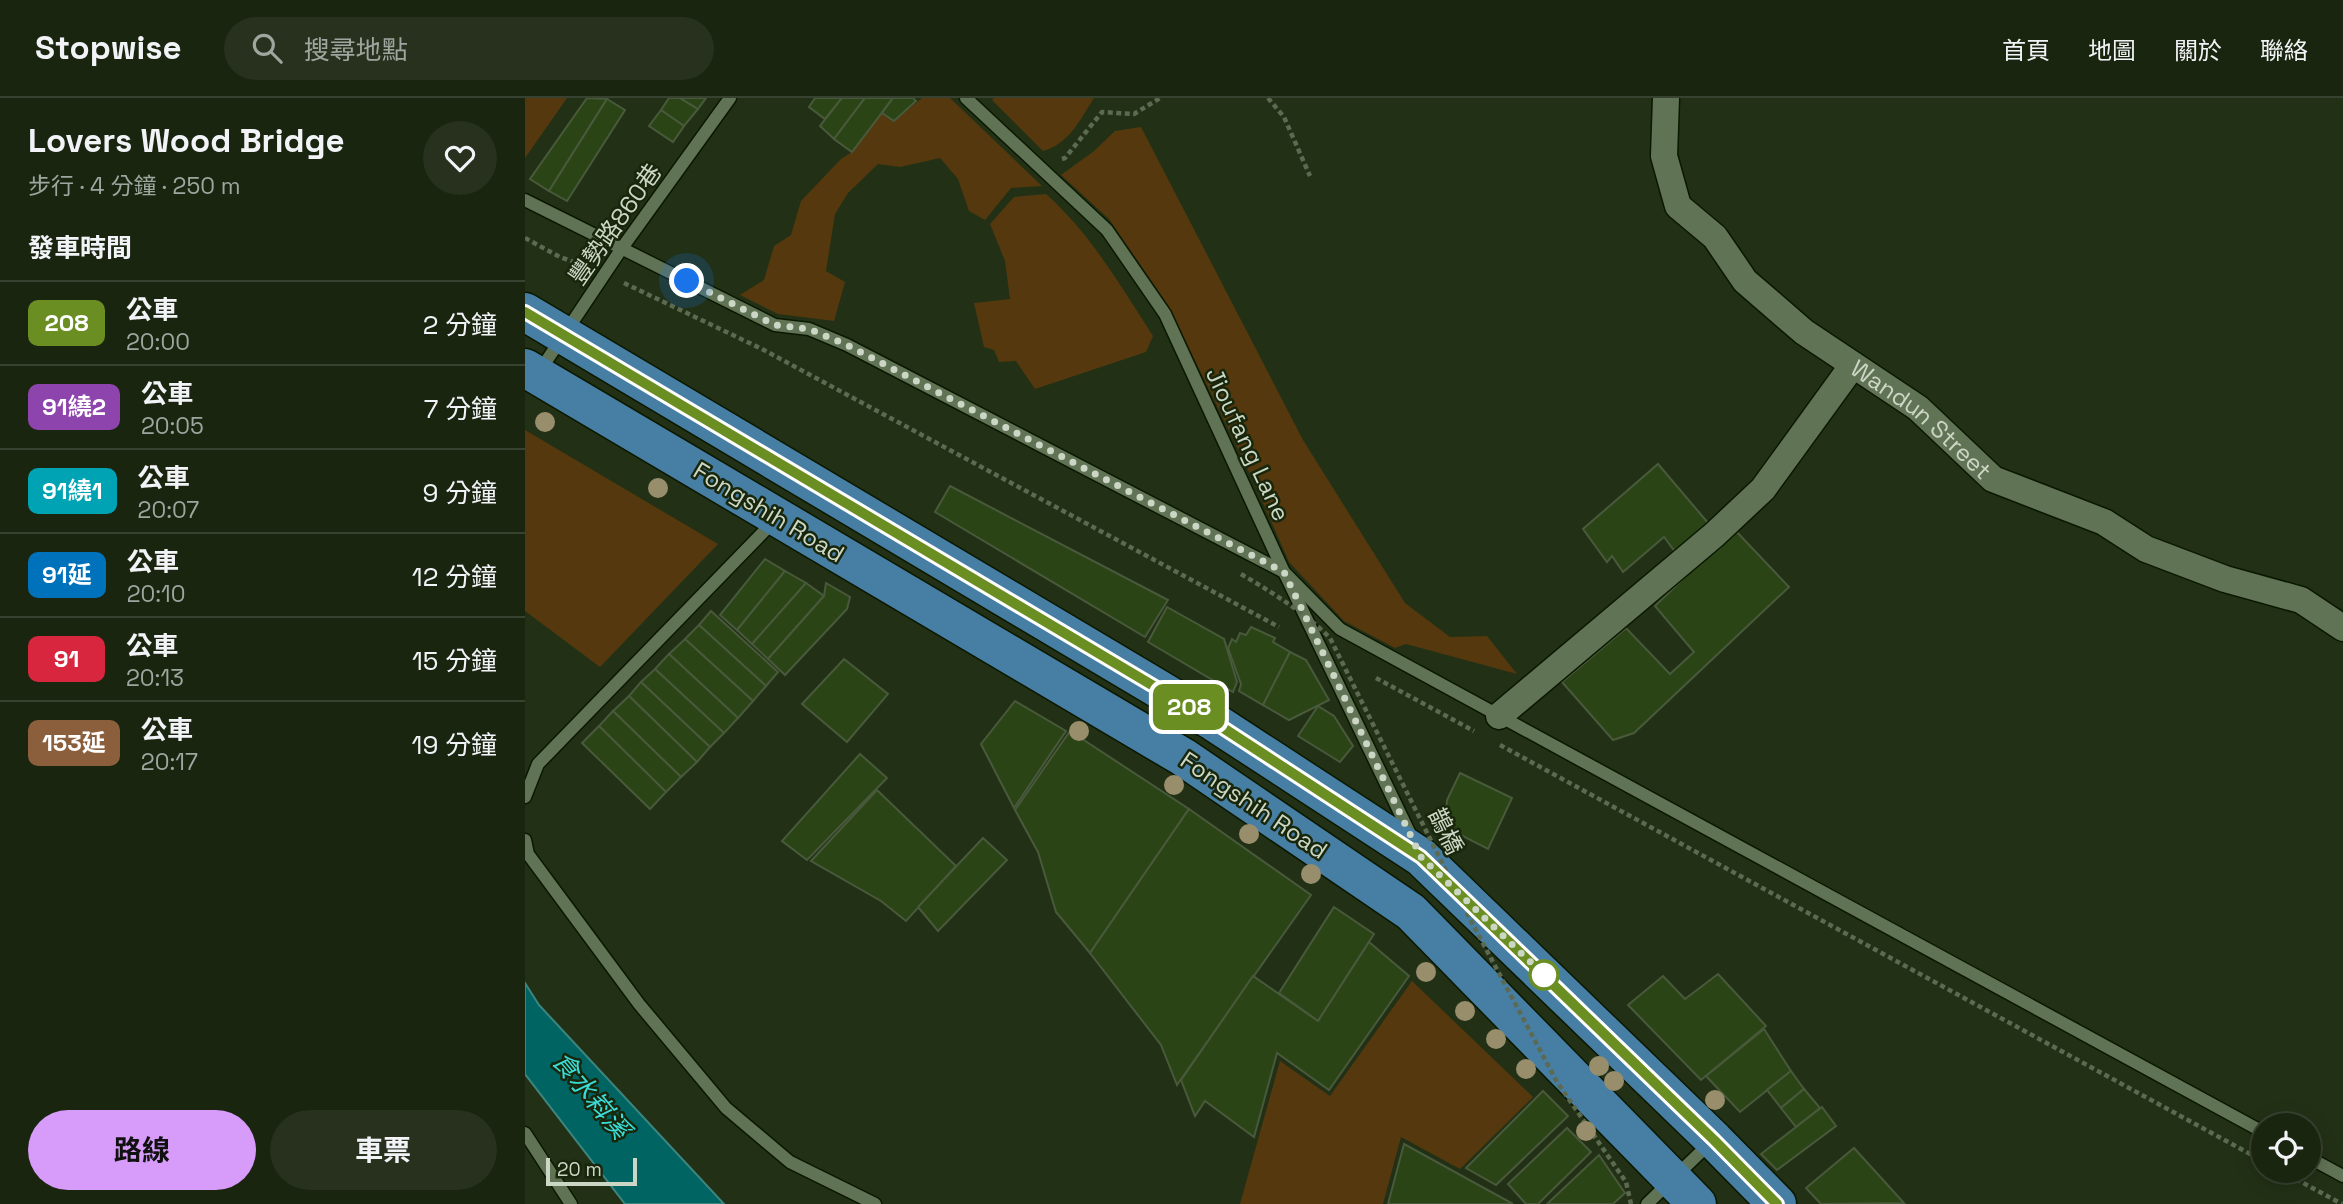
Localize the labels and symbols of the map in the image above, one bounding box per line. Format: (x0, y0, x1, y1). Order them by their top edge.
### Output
street label: 豐勢路860巷 (562, 157, 668, 291)
your location (669, 263, 704, 298)
street label: Wandun Street (1845, 352, 1999, 486)
street label: Jioufang Lane (1199, 362, 1297, 526)
street label: Fongshih Road (688, 455, 850, 569)
line badge: 208 (1149, 684, 1229, 730)
street label: Fongshih Road (1175, 744, 1333, 866)
street label: 鵲橋 (1422, 803, 1470, 859)
unlabelled marker (1529, 960, 1559, 990)
water label: 食水嵙溪 (545, 1044, 640, 1149)
scale bar (546, 1155, 637, 1187)

